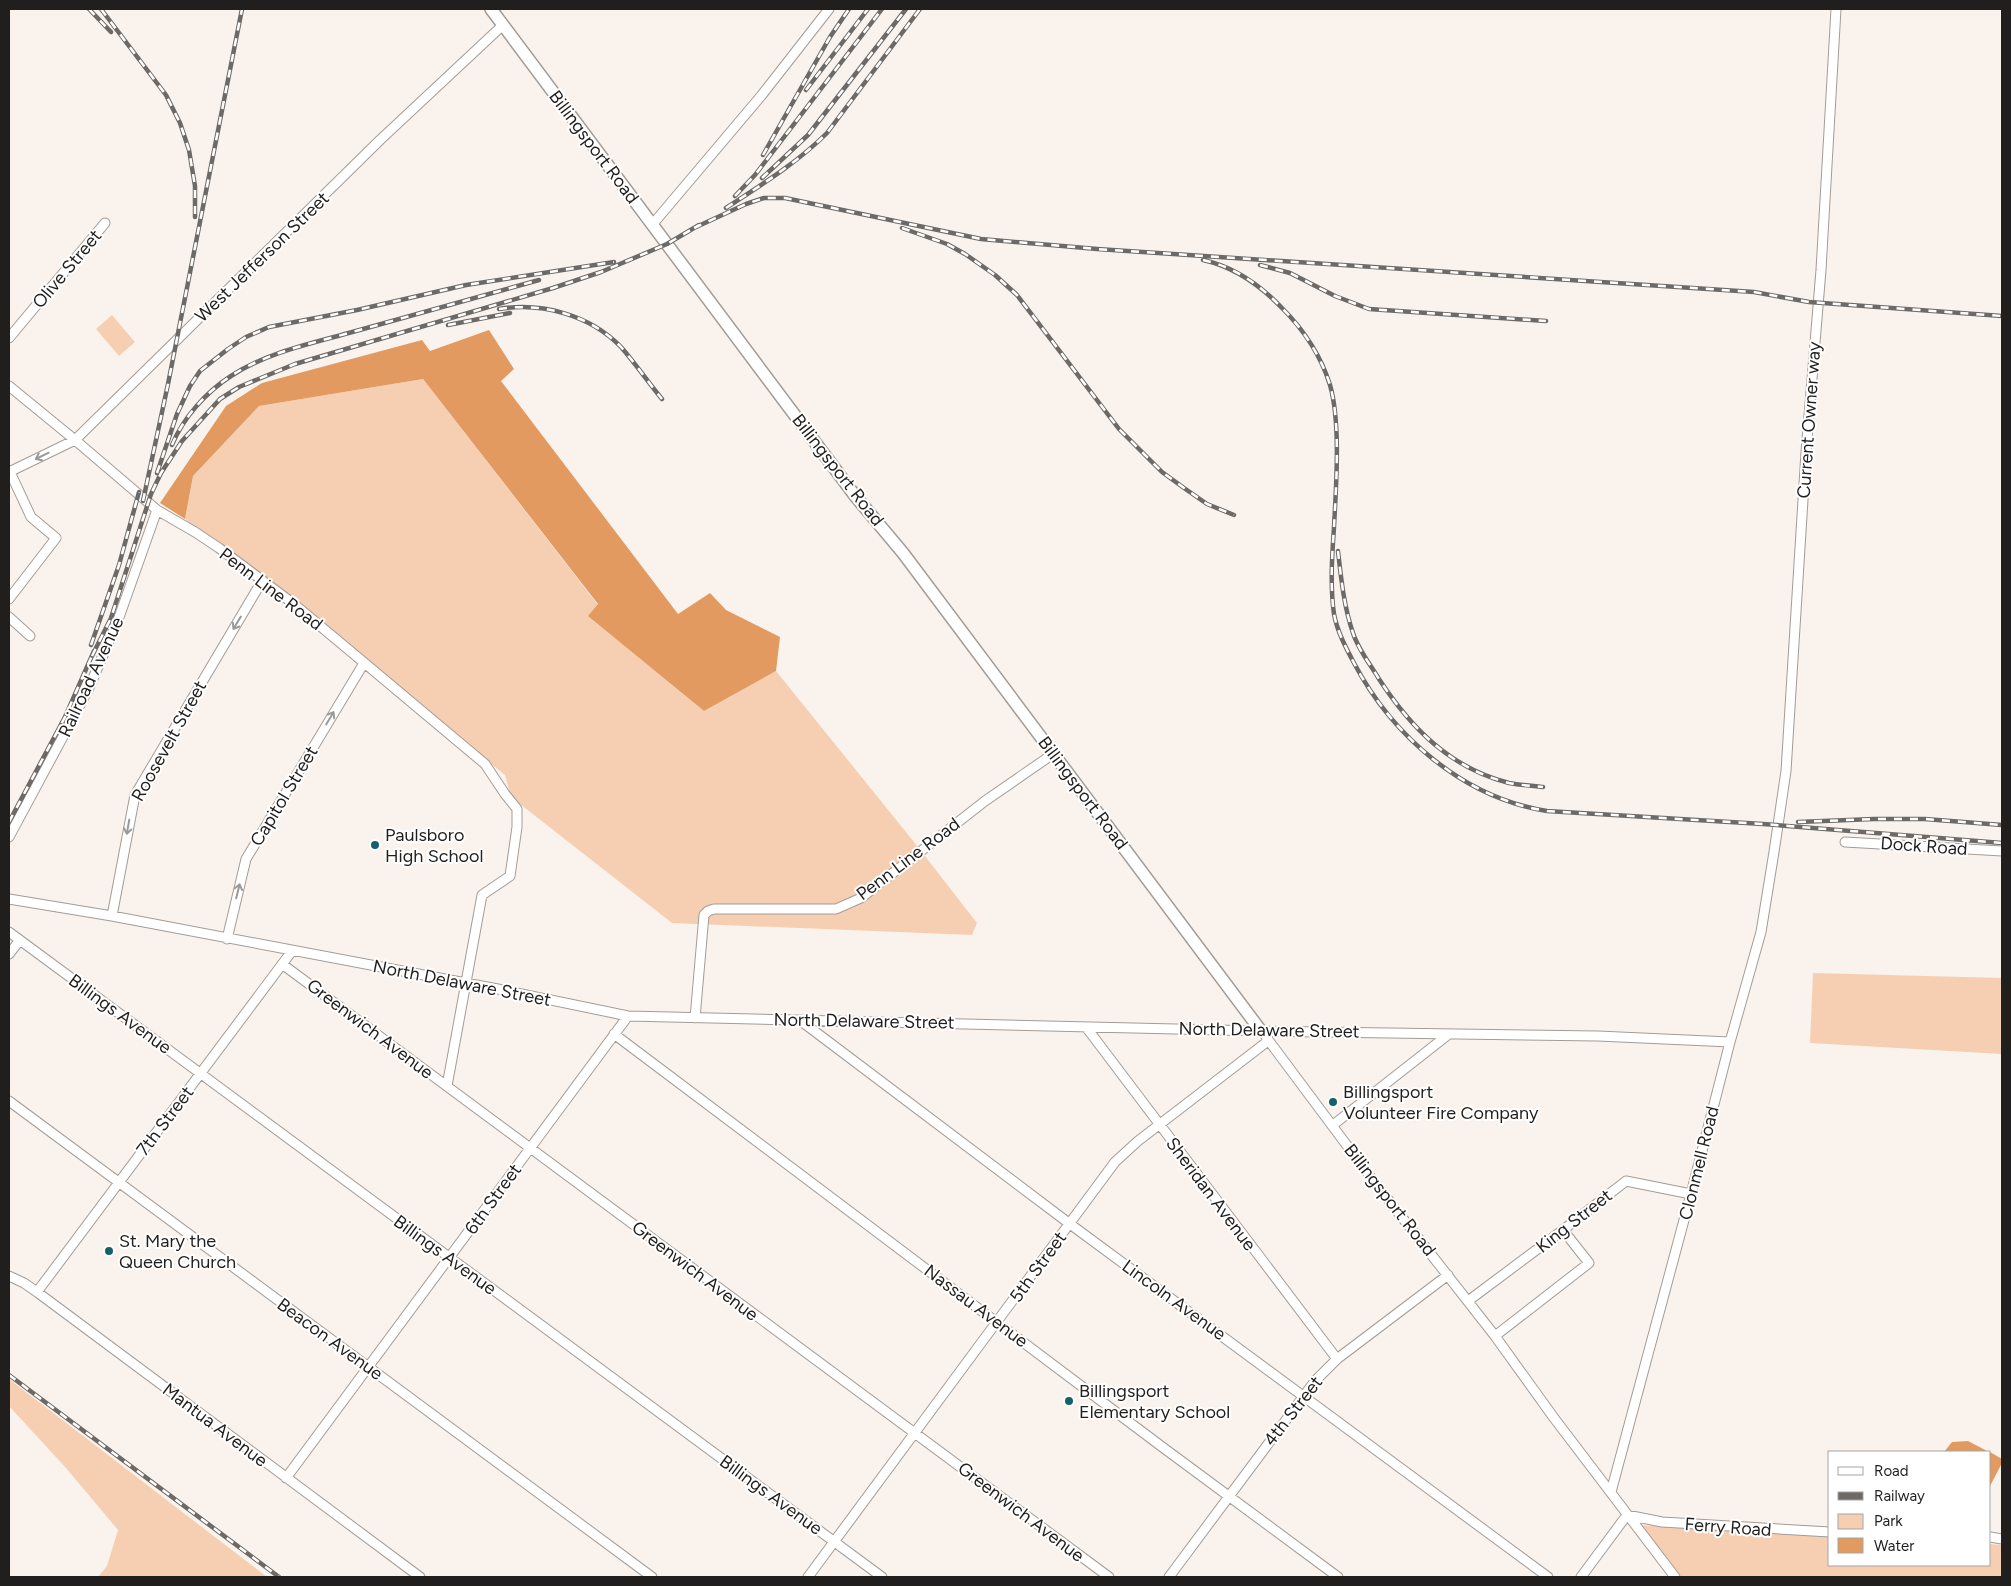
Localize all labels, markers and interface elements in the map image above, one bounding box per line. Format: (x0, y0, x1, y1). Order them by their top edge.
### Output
street label: Billingsport Road (544, 86, 644, 208)
street label: West Jefferson Street (190, 187, 334, 327)
street label: Olive Street (28, 225, 106, 313)
street label: Current Owner way (1793, 340, 1825, 499)
street label: Billingsport Road (787, 410, 889, 530)
one-way arrow (35, 452, 50, 461)
street label: Penn Line Road (215, 543, 327, 635)
street label: Railroad Avenue (54, 613, 129, 741)
one-way arrow (232, 615, 242, 629)
street label: Roosevelt Street (127, 677, 211, 805)
one-way arrow (326, 712, 336, 726)
street label: Billingsport Road (1033, 732, 1133, 854)
street label: Capitol Street (245, 742, 323, 850)
street label: Penn Line Road (852, 813, 964, 905)
one-way arrow (123, 818, 133, 834)
place label: Paulsboro High School (385, 824, 483, 867)
street label: Dock Road (1880, 832, 1968, 860)
marker: Paulsboro High School (369, 839, 381, 851)
one-way arrow (233, 884, 243, 900)
street label: North Delaware Street (371, 955, 553, 1011)
street label: Billings Avenue (64, 969, 176, 1059)
street label: Greenwich Avenue (302, 974, 438, 1084)
street label: North Delaware Street (773, 1008, 955, 1034)
street label: North Delaware Street (1178, 1017, 1360, 1043)
place label: Billingsport Volunteer Fire Company (1343, 1081, 1539, 1124)
street label: 7th Street (132, 1082, 198, 1160)
marker: Billingsport Volunteer Fire Company (1327, 1096, 1339, 1108)
street label: Clonmell Road (1674, 1104, 1724, 1222)
street label: Sheridan Avenue (1161, 1133, 1261, 1255)
street label: Billingsport Road (1339, 1140, 1441, 1260)
street label: 6th Street (460, 1159, 526, 1239)
street label: King Street (1532, 1184, 1617, 1258)
street label: Billings Avenue (389, 1210, 501, 1300)
street label: Greenwich Avenue (627, 1216, 763, 1326)
street label: 5th Street (1005, 1227, 1071, 1307)
place label: St. Mary the Queen Church (119, 1230, 236, 1273)
marker: St. Mary the Queen Church (103, 1245, 115, 1257)
street label: Lincoln Avenue (1118, 1255, 1230, 1345)
street label: Nassau Avenue (920, 1260, 1032, 1352)
street label: Beacon Avenue (273, 1293, 387, 1385)
street label: 4th Street (1259, 1371, 1327, 1450)
street label: Mantua Avenue (158, 1378, 272, 1472)
place label: Billingsport Elementary School (1079, 1380, 1230, 1423)
marker: Billingsport Elementary School (1063, 1395, 1075, 1407)
street label: Billings Avenue (715, 1450, 827, 1540)
legend (1828, 1451, 1991, 1566)
street label: Greenwich Avenue (953, 1457, 1089, 1567)
text: Road (1874, 1462, 1909, 1480)
text: Railway (1874, 1487, 1925, 1505)
text: Park (1874, 1512, 1903, 1530)
street label: Ferry Road (1684, 1513, 1772, 1541)
text: Water (1874, 1537, 1914, 1555)

